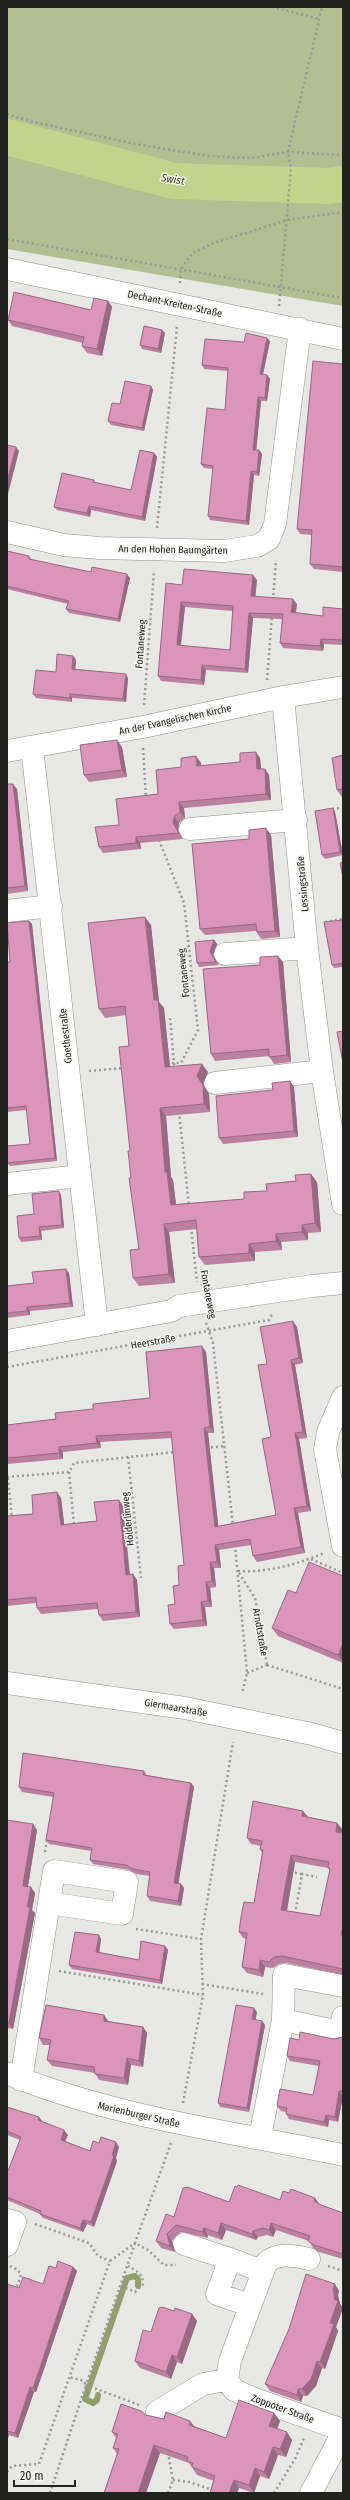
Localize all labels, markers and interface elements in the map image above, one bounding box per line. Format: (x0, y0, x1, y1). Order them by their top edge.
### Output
water label: Swist (159, 171, 186, 188)
street label: Dechant-Kreiten-Straße (126, 288, 223, 320)
street label: An den Hohen Baumgärten (118, 543, 228, 557)
street label: Fontaneweg (133, 619, 149, 669)
street label: An der Evangelischen Kirche (118, 702, 233, 738)
street label: Lessingstraße (295, 855, 311, 912)
street label: Fontaneweg (175, 948, 193, 998)
street label: Goethestraße (57, 1008, 75, 1064)
street label: Fontaneweg (197, 1269, 219, 1320)
street label: Heerstraße (130, 1332, 177, 1352)
street label: Hölderlinweg (119, 1491, 137, 1547)
street label: Arndtstraße (250, 1607, 270, 1657)
street label: Giermaarstraße (144, 1697, 208, 1719)
street label: Marienburger Straße (96, 2100, 181, 2130)
street label: Zoppoter Straße (250, 2392, 316, 2426)
scale bar (14, 2462, 75, 2488)
text: 20 m (20, 2469, 44, 2483)

